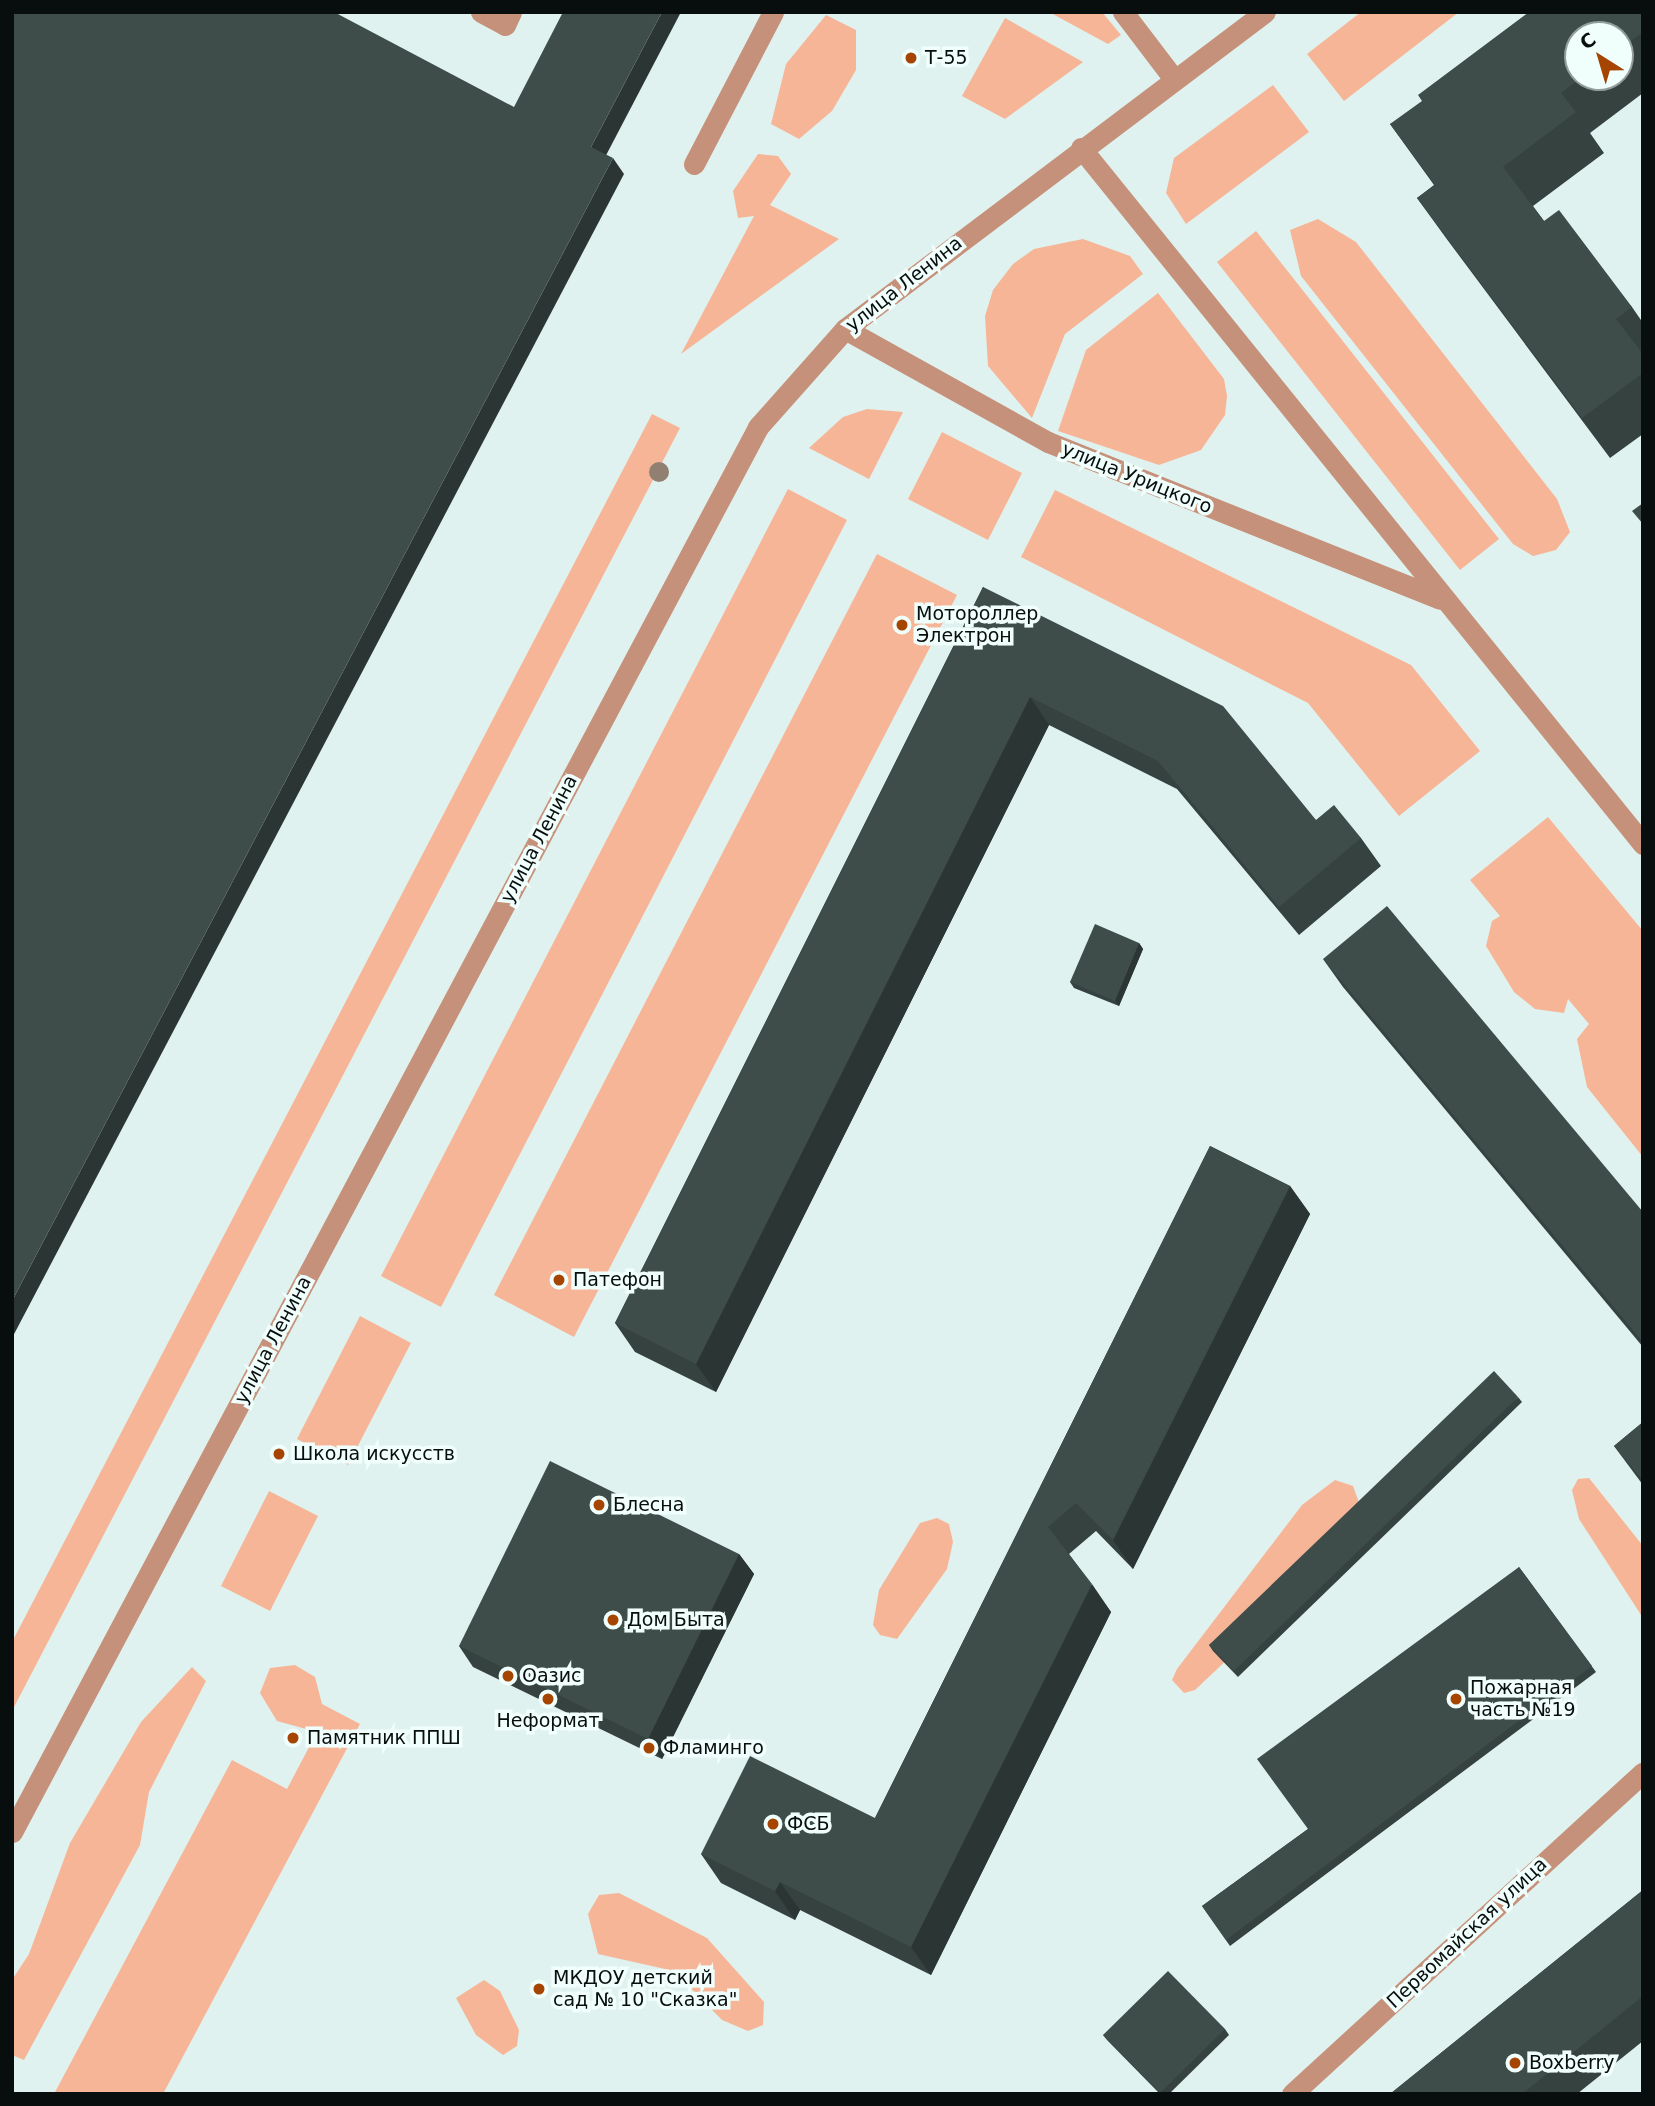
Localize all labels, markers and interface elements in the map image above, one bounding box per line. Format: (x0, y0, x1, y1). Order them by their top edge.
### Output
north arrow (1564, 21, 1634, 91)
text: С (1575, 28, 1600, 54)
place label: Т-55 (925, 47, 968, 69)
marker: Т-55 (903, 50, 919, 66)
street label: улица Ленина (841, 232, 967, 336)
street label: улица Урицкого (1059, 437, 1215, 519)
place label: Мотороллер Электрон (916, 603, 1038, 647)
marker: Мотороллер Электрон (894, 617, 910, 633)
street label: улица Ленина (496, 771, 582, 907)
place label: Патефон (573, 1269, 662, 1291)
street label: улица Ленина (230, 1272, 316, 1408)
marker: Патефон (551, 1272, 567, 1288)
place label: Школа искусств (293, 1443, 455, 1465)
marker: Школа искусств (271, 1446, 287, 1462)
place label: Блесна (613, 1494, 684, 1516)
marker: Блесна (591, 1497, 607, 1513)
place label: Дом Быта (627, 1609, 725, 1631)
marker: Дом Быта (605, 1612, 621, 1628)
place label: Оазис (522, 1665, 581, 1687)
marker: Оазис (500, 1668, 516, 1684)
place label: Пожарная часть №19 (1470, 1677, 1576, 1721)
marker: Неформат (540, 1691, 556, 1707)
marker: Пожарная часть №19 (1448, 1691, 1464, 1707)
place label: Неформат (497, 1710, 599, 1732)
place label: Памятник ППШ (307, 1727, 461, 1749)
marker: Памятник ППШ (285, 1730, 301, 1746)
place label: Фламинго (663, 1737, 764, 1759)
marker: Фламинго (641, 1740, 657, 1756)
place label: ФСБ (787, 1813, 830, 1835)
marker: ФСБ (765, 1816, 781, 1832)
street label: Первомайская улица (1382, 1853, 1552, 2013)
place label: МКДОУ детский сад № 10 "Сказка" (553, 1967, 737, 2011)
marker: МКДОУ детский сад № 10 "Сказка" (531, 1981, 547, 1997)
place label: Boxberry (1529, 2052, 1615, 2074)
marker: Boxberry (1507, 2055, 1523, 2071)

